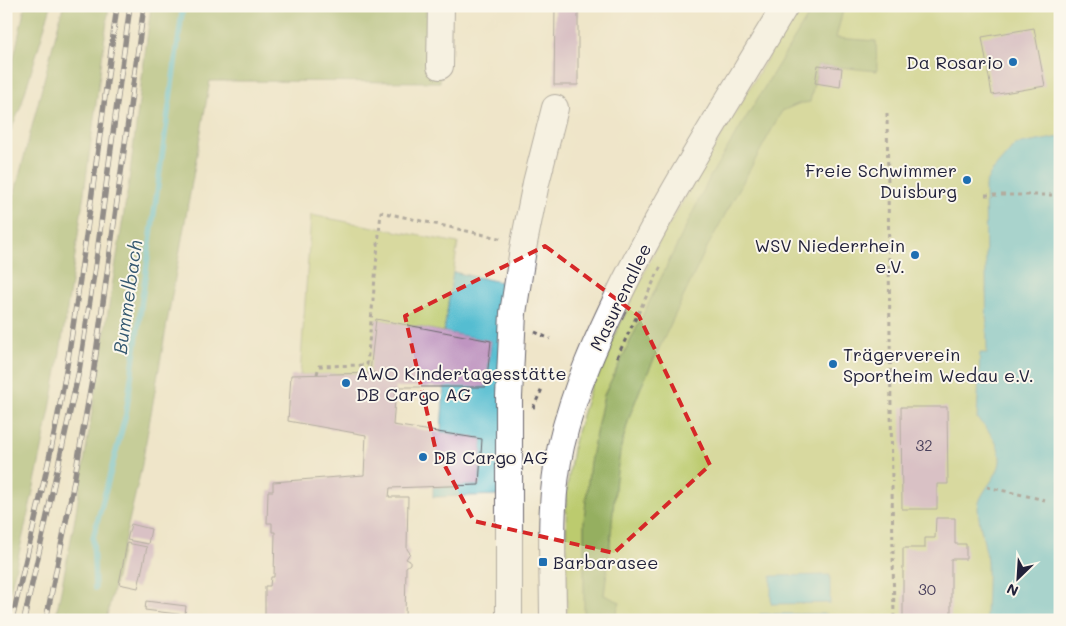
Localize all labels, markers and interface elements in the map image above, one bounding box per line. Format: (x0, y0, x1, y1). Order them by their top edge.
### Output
place label: Da Rosario (906, 50, 1003, 74)
marker: Da Rosario (1007, 56, 1019, 68)
place label: Freie Schwimmer Duisburg (805, 158, 957, 203)
marker: Freie Schwimmer Duisburg (961, 174, 973, 186)
place label: WSV Niederrhein e.V. (754, 233, 905, 278)
water label: Bummelbach (107, 238, 147, 356)
street label: Masurenallee (584, 239, 656, 355)
marker: WSV Niederrhein e.V. (909, 249, 921, 261)
place label: Trägerverein Sportheim Wedau e.V. (843, 342, 1034, 387)
marker: Trägerverein Sportheim Wedau e.V. (827, 358, 839, 370)
place label: AWO Kindertagesstätte DB Cargo AG (356, 361, 567, 406)
marker: AWO Kindertagesstätte DB Cargo AG (340, 377, 352, 389)
house number: 32 (915, 435, 933, 455)
place label: DB Cargo AG (433, 445, 548, 469)
marker: DB Cargo AG (417, 451, 429, 463)
place label: Barbarasee (553, 550, 658, 574)
north arrow (994, 554, 1044, 604)
marker: Barbarasee (537, 556, 549, 568)
house number: 30 (918, 579, 936, 599)
text: N (1003, 579, 1021, 601)

